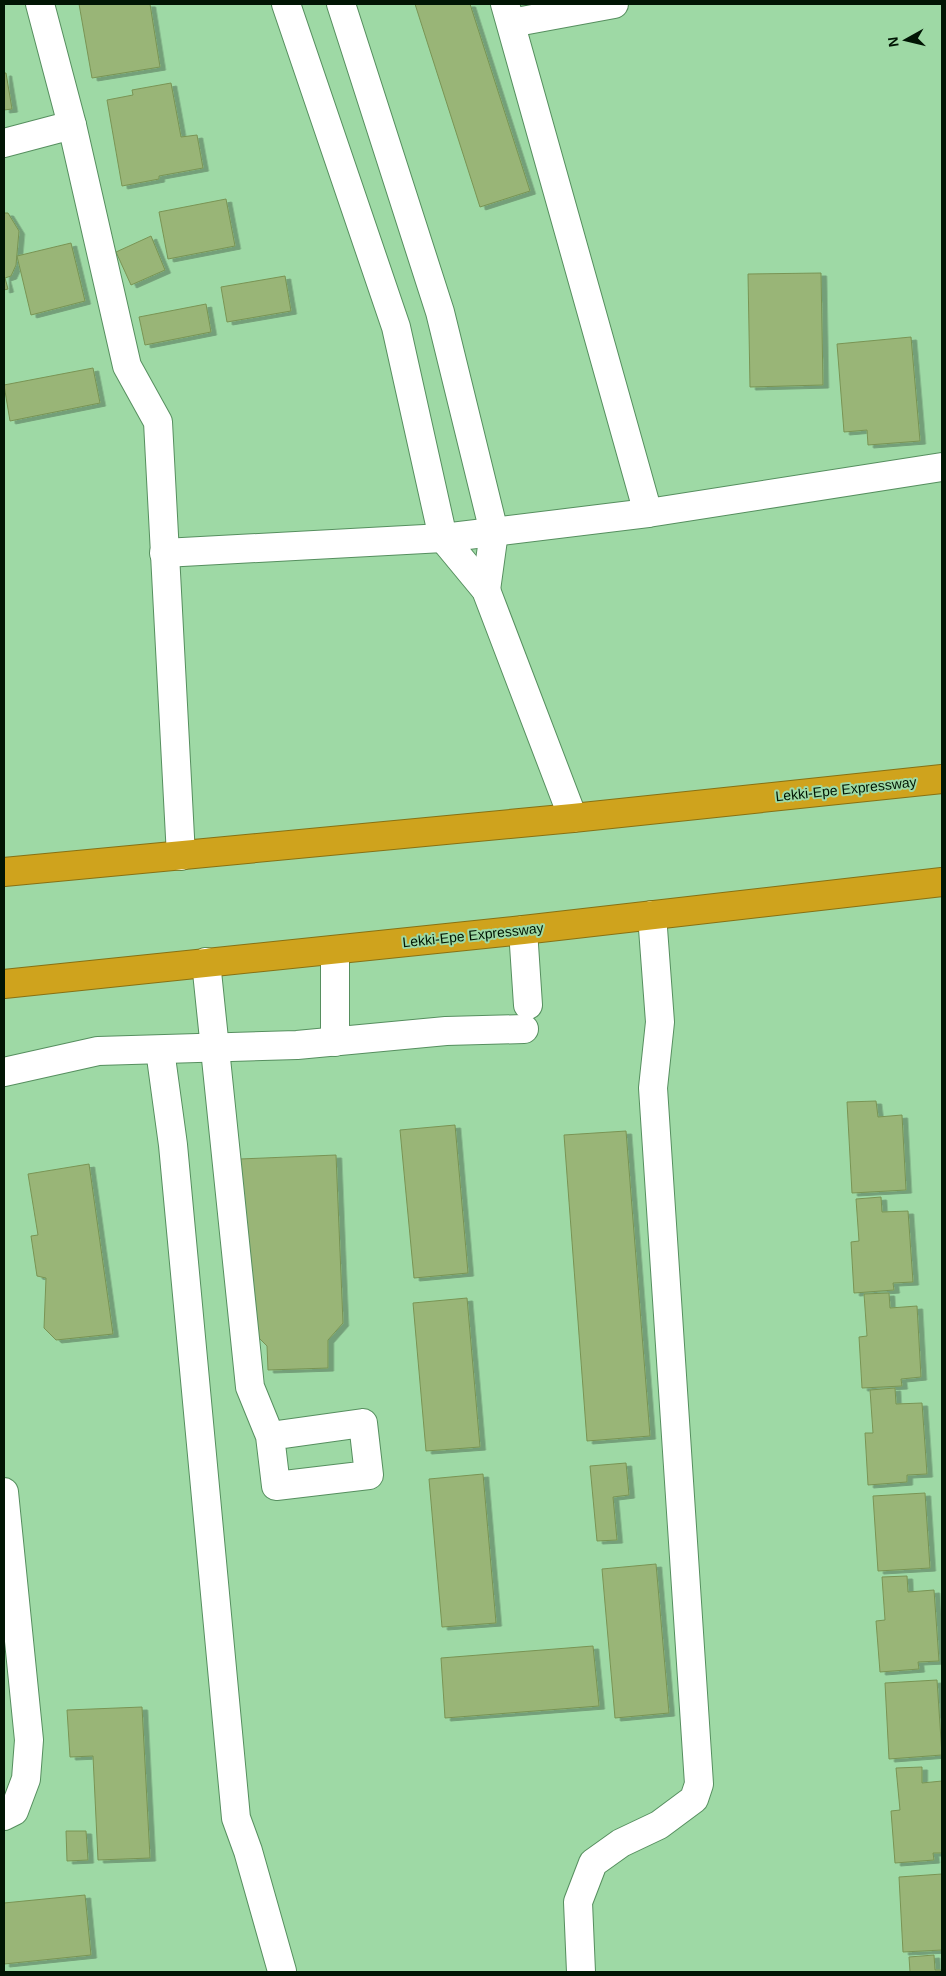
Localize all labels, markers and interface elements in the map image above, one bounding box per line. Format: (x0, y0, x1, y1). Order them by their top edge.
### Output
north arrow (881, 15, 931, 65)
text: N (884, 36, 902, 48)
street label: Lekki-Epe Expressway (775, 774, 917, 804)
street label: Lekki-Epe Expressway (402, 920, 544, 950)

